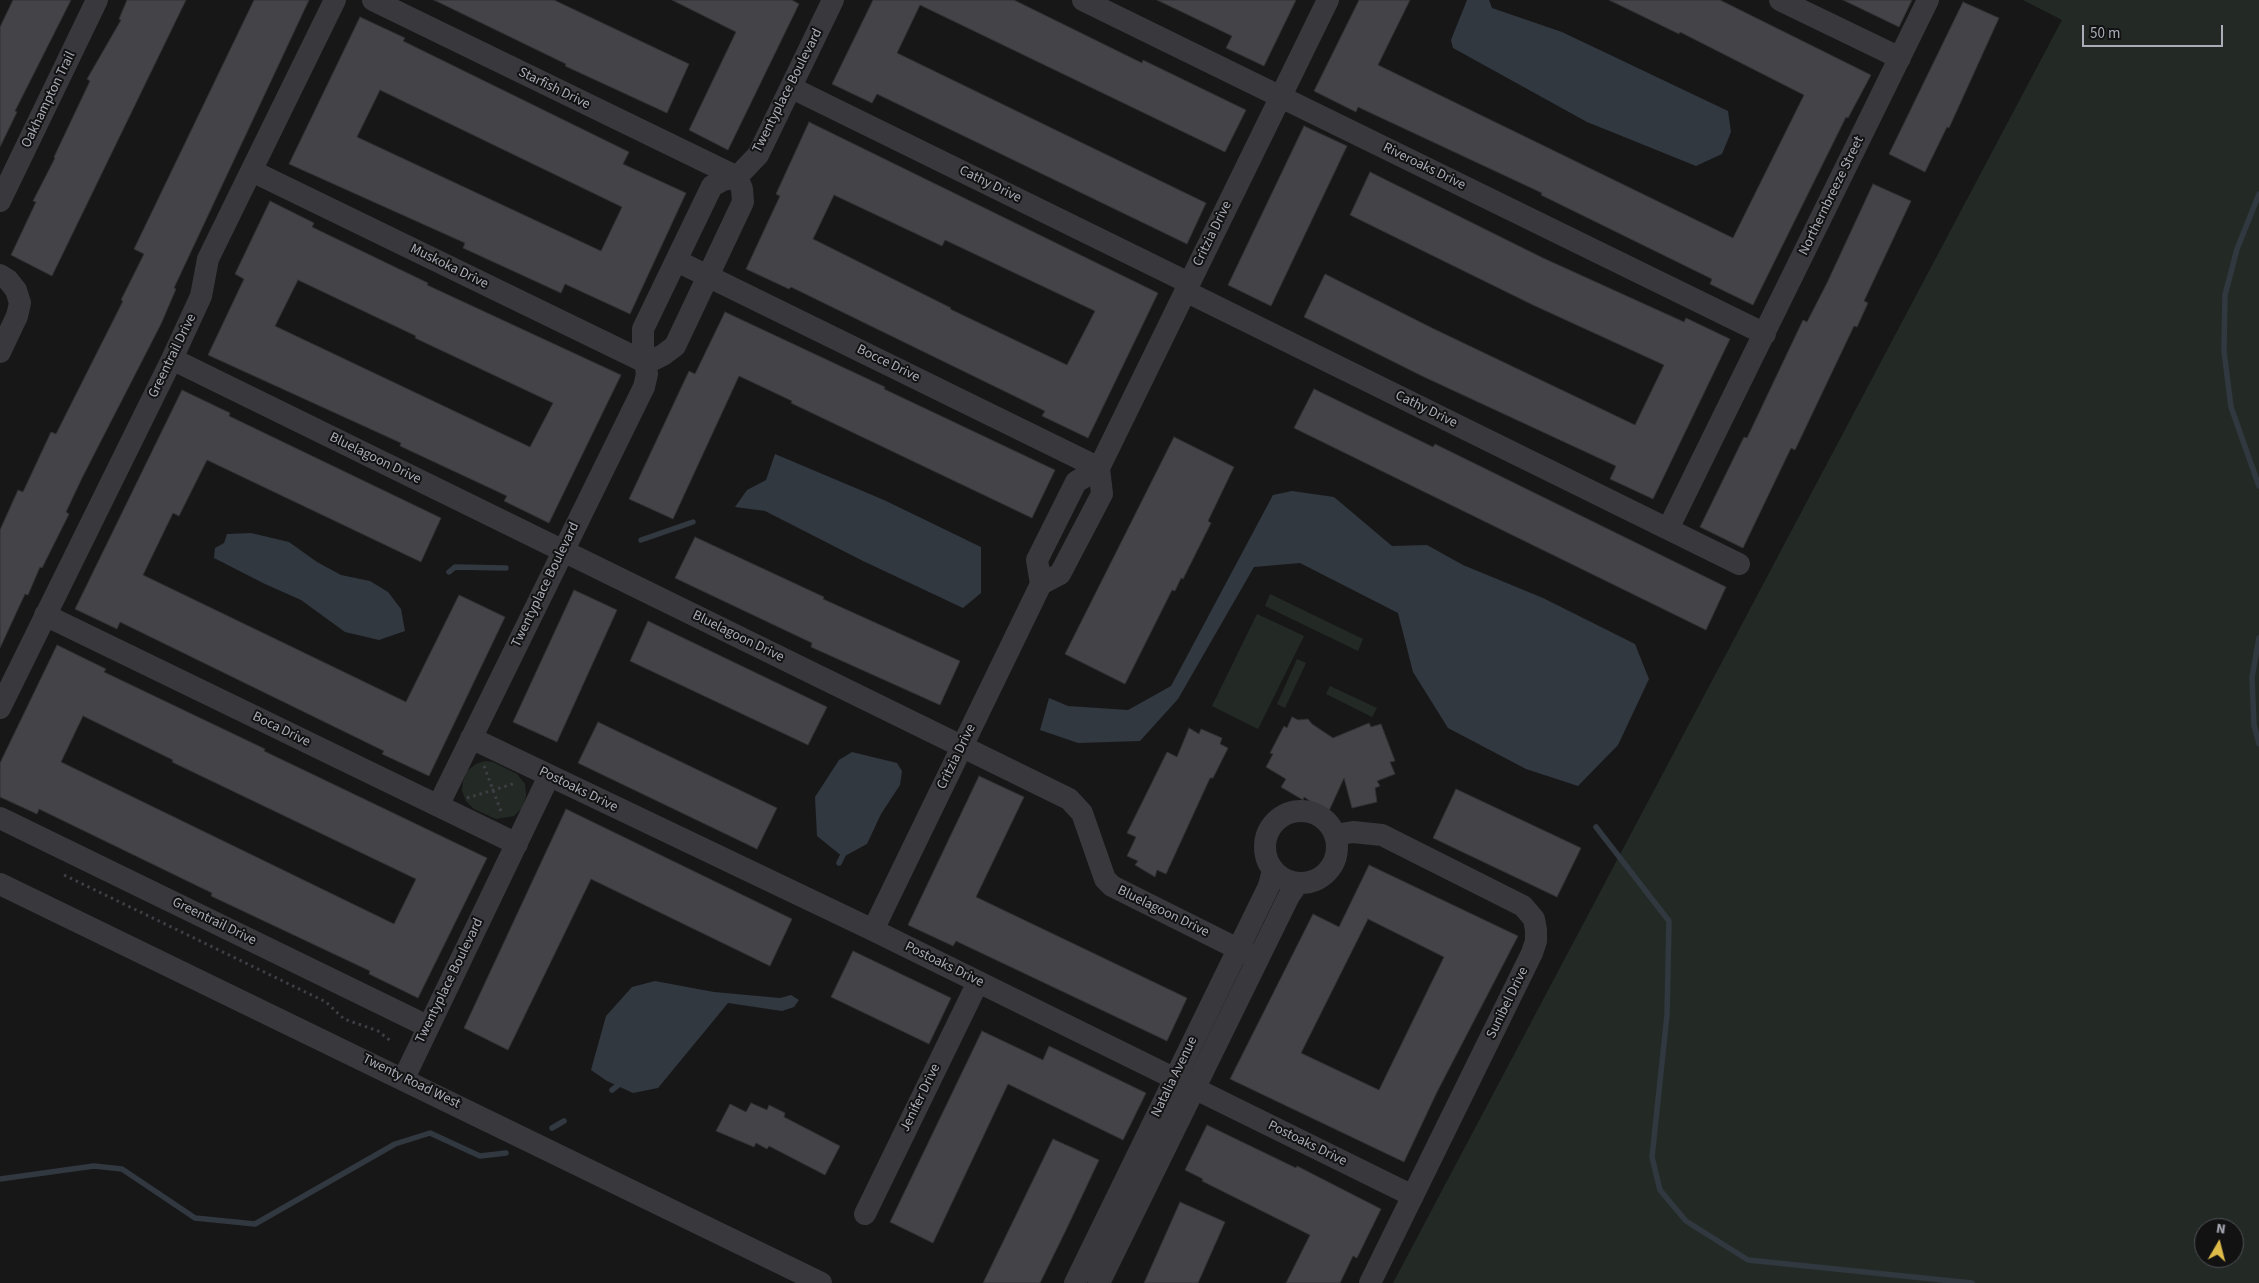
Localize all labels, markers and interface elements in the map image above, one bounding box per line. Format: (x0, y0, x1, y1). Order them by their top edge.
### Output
scale bar (2084, 15, 2225, 47)
text: 50 m (2090, 23, 2120, 44)
street label: Twentyplace Boulevard (749, 26, 827, 156)
street label: Oakhampton Trail (18, 49, 80, 151)
street label: Starfish Drive (515, 64, 593, 114)
street label: Northernbreeze Street (1796, 134, 1868, 258)
street label: Riveroaks Drive (1380, 140, 1468, 194)
street label: Cathy Drive (956, 163, 1024, 207)
street label: Critzia Drive (1190, 199, 1236, 269)
street label: Muskoka Drive (407, 241, 491, 293)
street label: Greentrail Drive (145, 311, 201, 401)
street label: Bocce Drive (854, 342, 922, 386)
street label: Cathy Drive (1392, 388, 1460, 432)
street label: Bluelagoon Drive (326, 430, 424, 488)
street label: Twentyplace Boulevard (508, 520, 584, 650)
street label: Bluelagoon Drive (689, 608, 787, 666)
street label: Boca Drive (249, 709, 313, 751)
street label: Critzia Drive (934, 722, 980, 792)
street label: Postoaks Drive (536, 764, 620, 816)
street label: Bluelagoon Drive (1114, 883, 1212, 941)
street label: Greentrail Drive (169, 894, 259, 950)
street label: Twentyplace Boulevard (412, 916, 488, 1046)
street label: Postoaks Drive (902, 939, 986, 991)
street label: Sunibel Drive (1483, 964, 1533, 1042)
street label: Natalia Avenue (1148, 1034, 1202, 1120)
street label: Twenty Road West (359, 1051, 463, 1113)
street label: Jenifer Drive (897, 1061, 945, 1135)
street label: Postoaks Drive (1265, 1118, 1349, 1170)
north arrow (2194, 1218, 2244, 1268)
text: N (2215, 1219, 2227, 1240)

